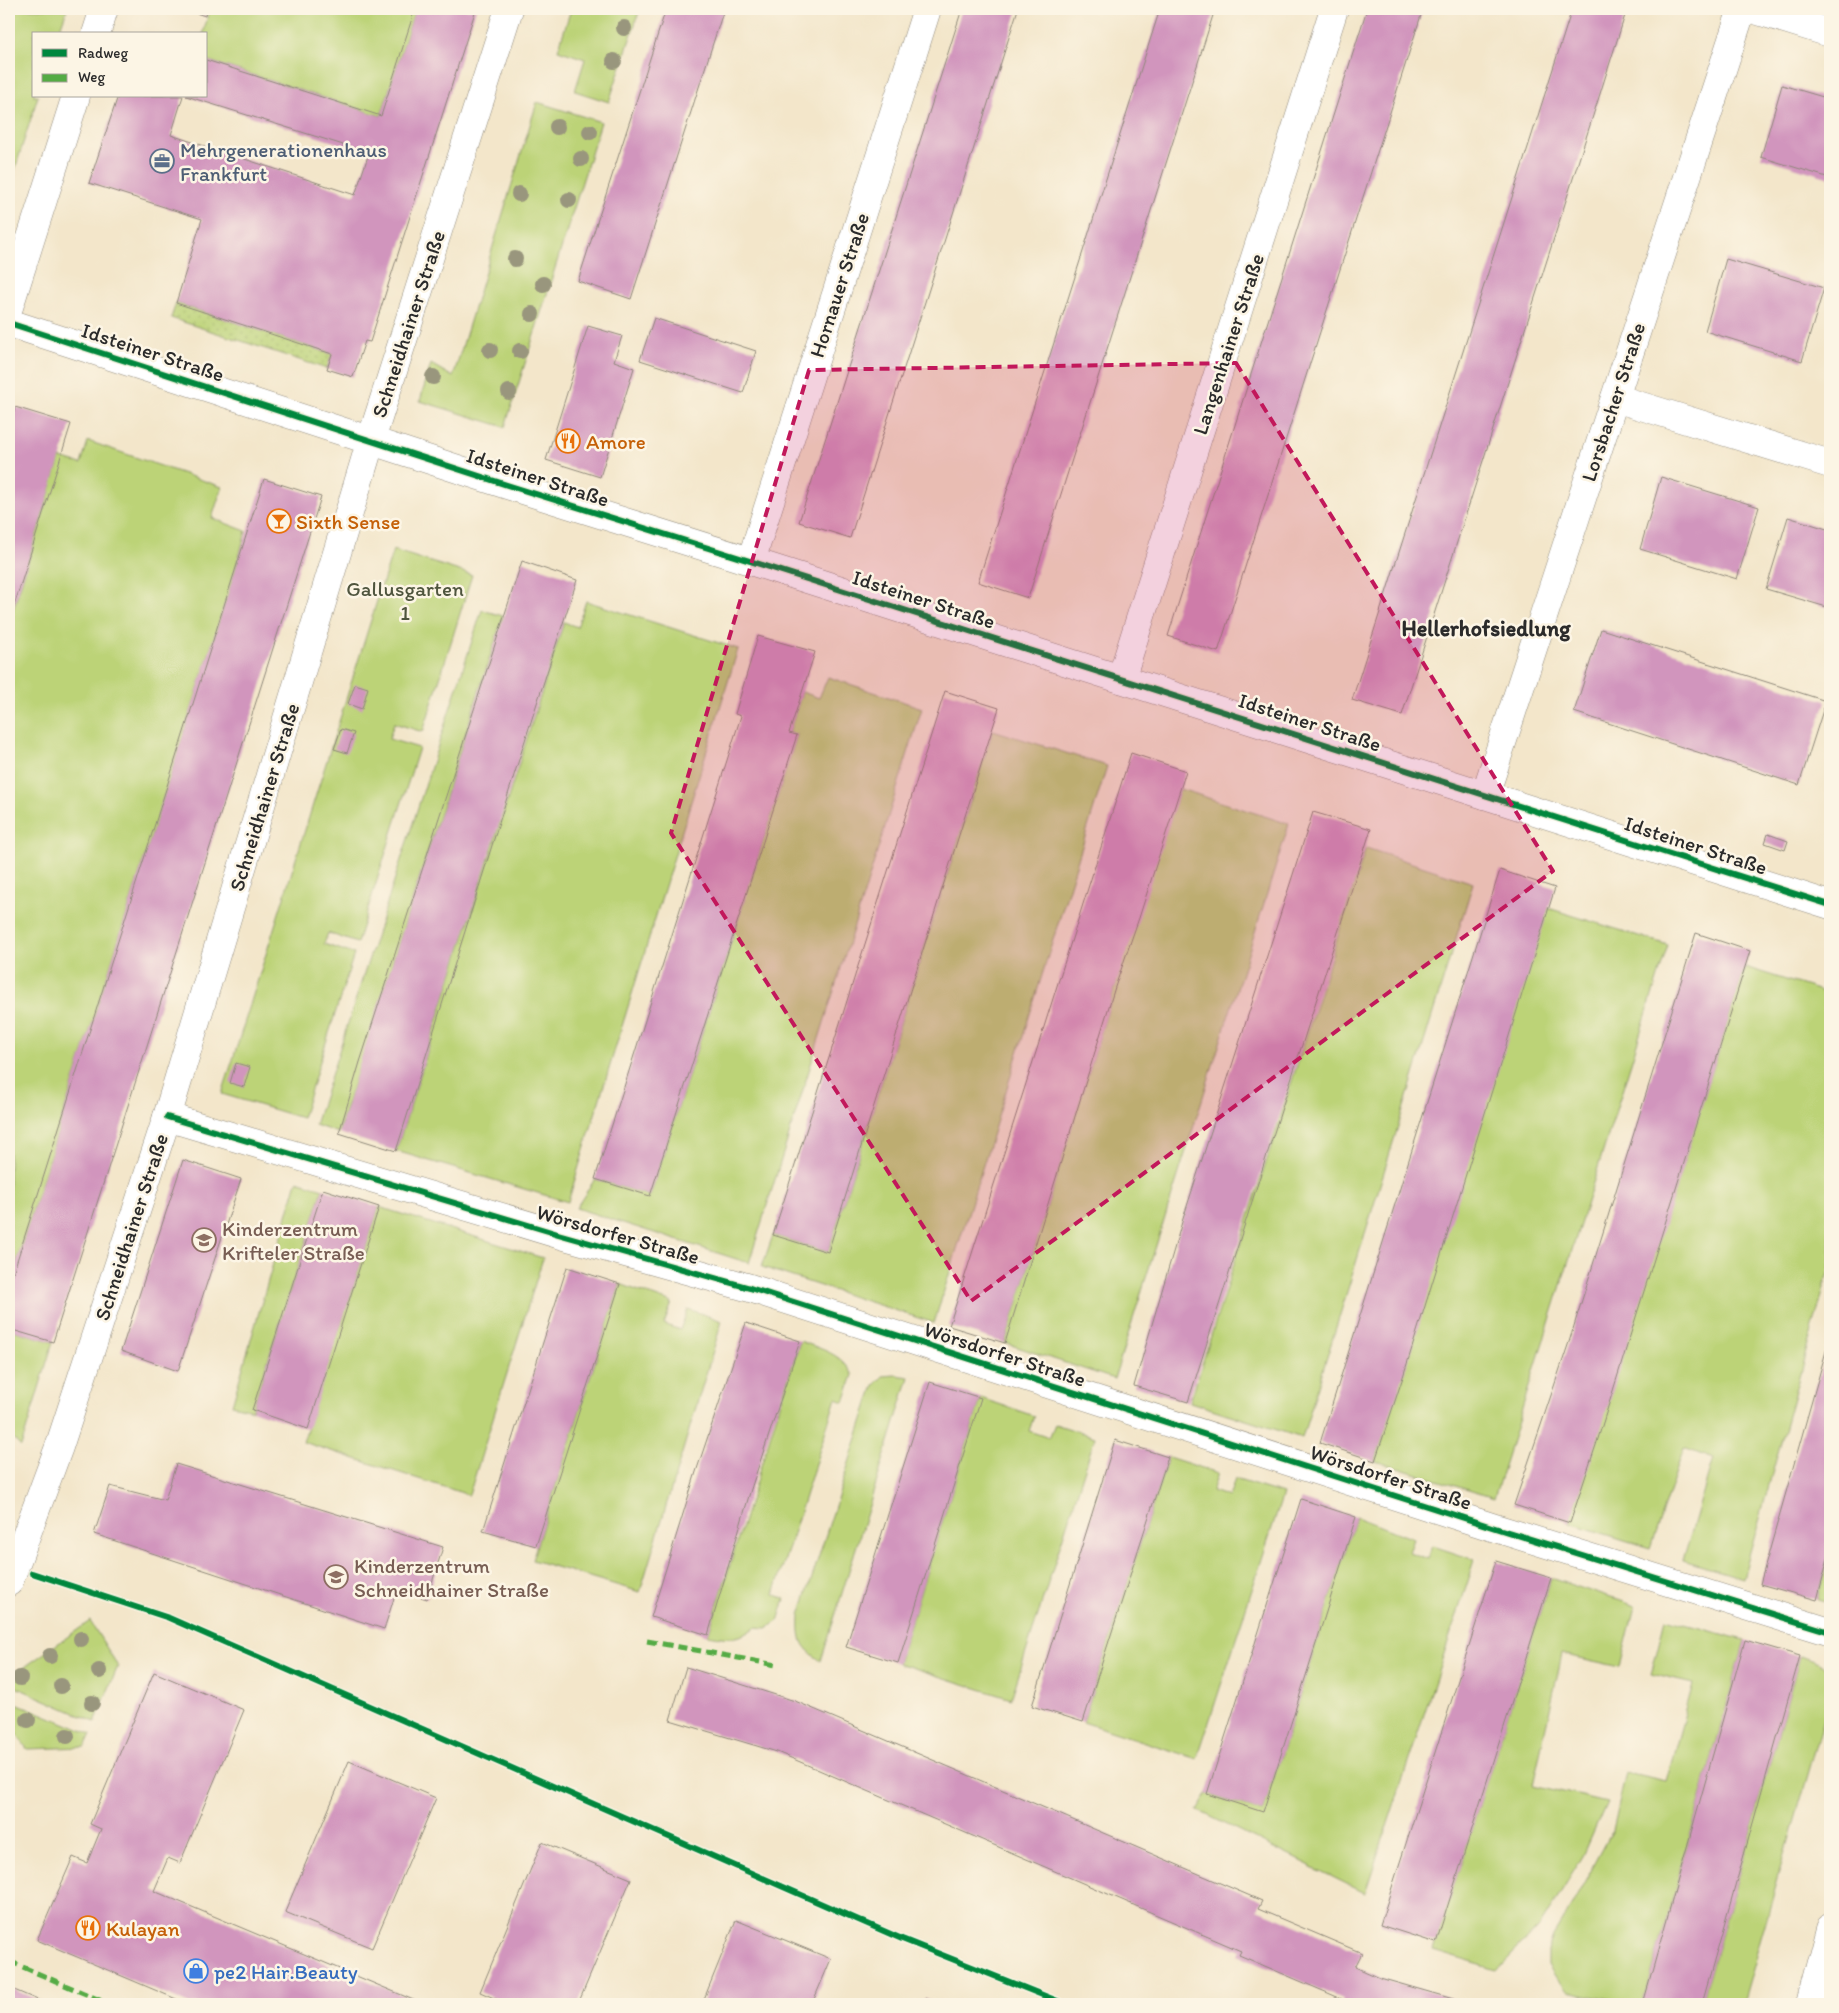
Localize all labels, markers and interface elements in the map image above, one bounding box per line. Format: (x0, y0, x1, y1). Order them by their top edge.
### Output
legend (32, 32, 208, 98)
text: Radweg (78, 44, 128, 62)
text: Weg (78, 68, 105, 86)
place label: Mehrgenerationenhaus Frankfurt (180, 137, 387, 186)
office icon: Mehrgenerationenhaus Frankfurt (149, 148, 175, 174)
street label: Hornauer Straße (804, 209, 874, 361)
street label: Schneidhainer Straße (366, 227, 450, 421)
street label: Langenhainer Straße (1187, 250, 1269, 438)
street label: Idsteiner Straße (79, 317, 228, 387)
street label: Lorsbacher Straße (1576, 319, 1650, 485)
restaurant icon: Amore (555, 428, 581, 454)
place label: Amore (586, 429, 646, 454)
street label: Idsteiner Straße (464, 442, 613, 512)
bar icon: Sixth Sense (266, 508, 292, 534)
place label: Sixth Sense (296, 509, 400, 534)
street label: Idsteiner Straße (850, 564, 999, 634)
park label: Gallusgarten 1 (346, 576, 464, 625)
district label: Hellerhofsiedlung (1401, 615, 1571, 642)
street label: Idsteiner Straße (1236, 687, 1385, 757)
street label: Schneidhainer Straße (224, 700, 304, 894)
street label: Idsteiner Straße (1622, 810, 1771, 880)
street label: Schneidhainer Straße (89, 1130, 173, 1324)
street label: Wörsdorfer Straße (534, 1199, 702, 1269)
place label: Kinderzentrum Krifteler Straße (222, 1216, 365, 1265)
school or university icon: Kinderzentrum Krifteler Straße (191, 1227, 217, 1253)
street label: Wörsdorfer Straße (921, 1316, 1089, 1392)
street label: Wörsdorfer Straße (1307, 1439, 1475, 1515)
place label: Kinderzentrum Schneidhainer Straße (354, 1553, 549, 1602)
school or university icon: Kinderzentrum Schneidhainer Straße (323, 1564, 349, 1590)
restaurant icon: Kulayan (75, 1915, 101, 1941)
place label: Kulayan (106, 1916, 180, 1941)
shop icon: pe2 Hair.Beauty (183, 1958, 209, 1984)
place label: pe2 Hair.Beauty (214, 1959, 358, 1984)

